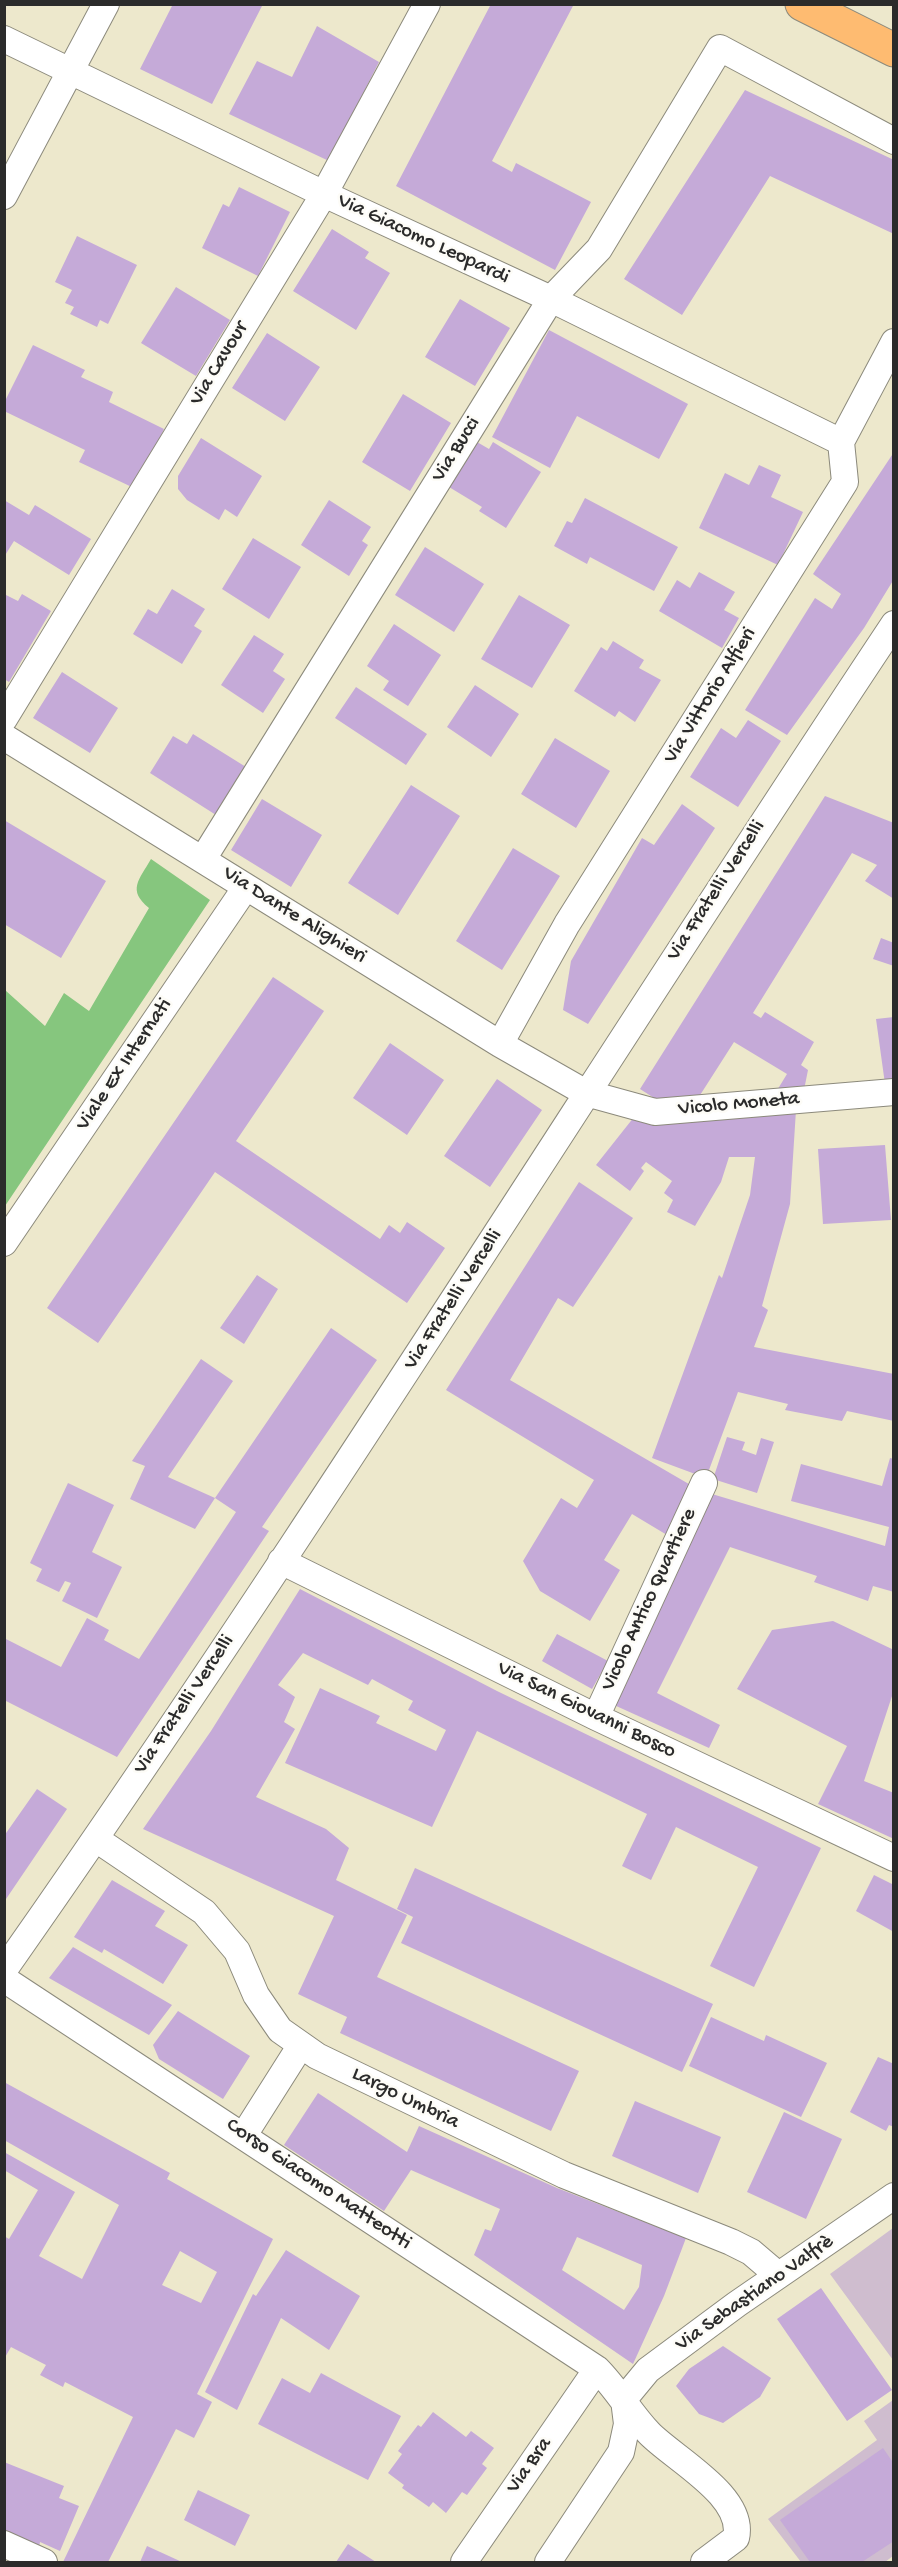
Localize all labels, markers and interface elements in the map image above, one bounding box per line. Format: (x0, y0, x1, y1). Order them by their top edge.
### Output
street label: Via Giacomo Leopardi (333, 189, 513, 291)
street label: Via Cavour (185, 318, 255, 410)
street label: Via Bucci (427, 413, 487, 487)
street label: Via Vittorio Alfieri (659, 623, 763, 769)
street label: Via Fratelli Vercelli (662, 816, 772, 966)
street label: Via Dante Alighieri (217, 862, 371, 970)
street label: Viale Ex Internati (71, 994, 179, 1136)
street label: Vicolo Moneta (677, 1087, 801, 1123)
street label: Via Fratelli Vercelli (399, 1225, 509, 1375)
street label: Vicolo Antico Quartiere (597, 1505, 703, 1695)
street label: Via Fratelli Vercelli (129, 1631, 241, 1779)
street label: Via San Giovanni Bosco (493, 1657, 679, 1765)
street label: Largo Umbria (347, 2062, 463, 2136)
street label: Corso Giacomo Matteotti (220, 2113, 416, 2257)
street label: Via Sebastiano Valfrè (671, 2230, 839, 2358)
street label: Via Bra (502, 2433, 558, 2499)

